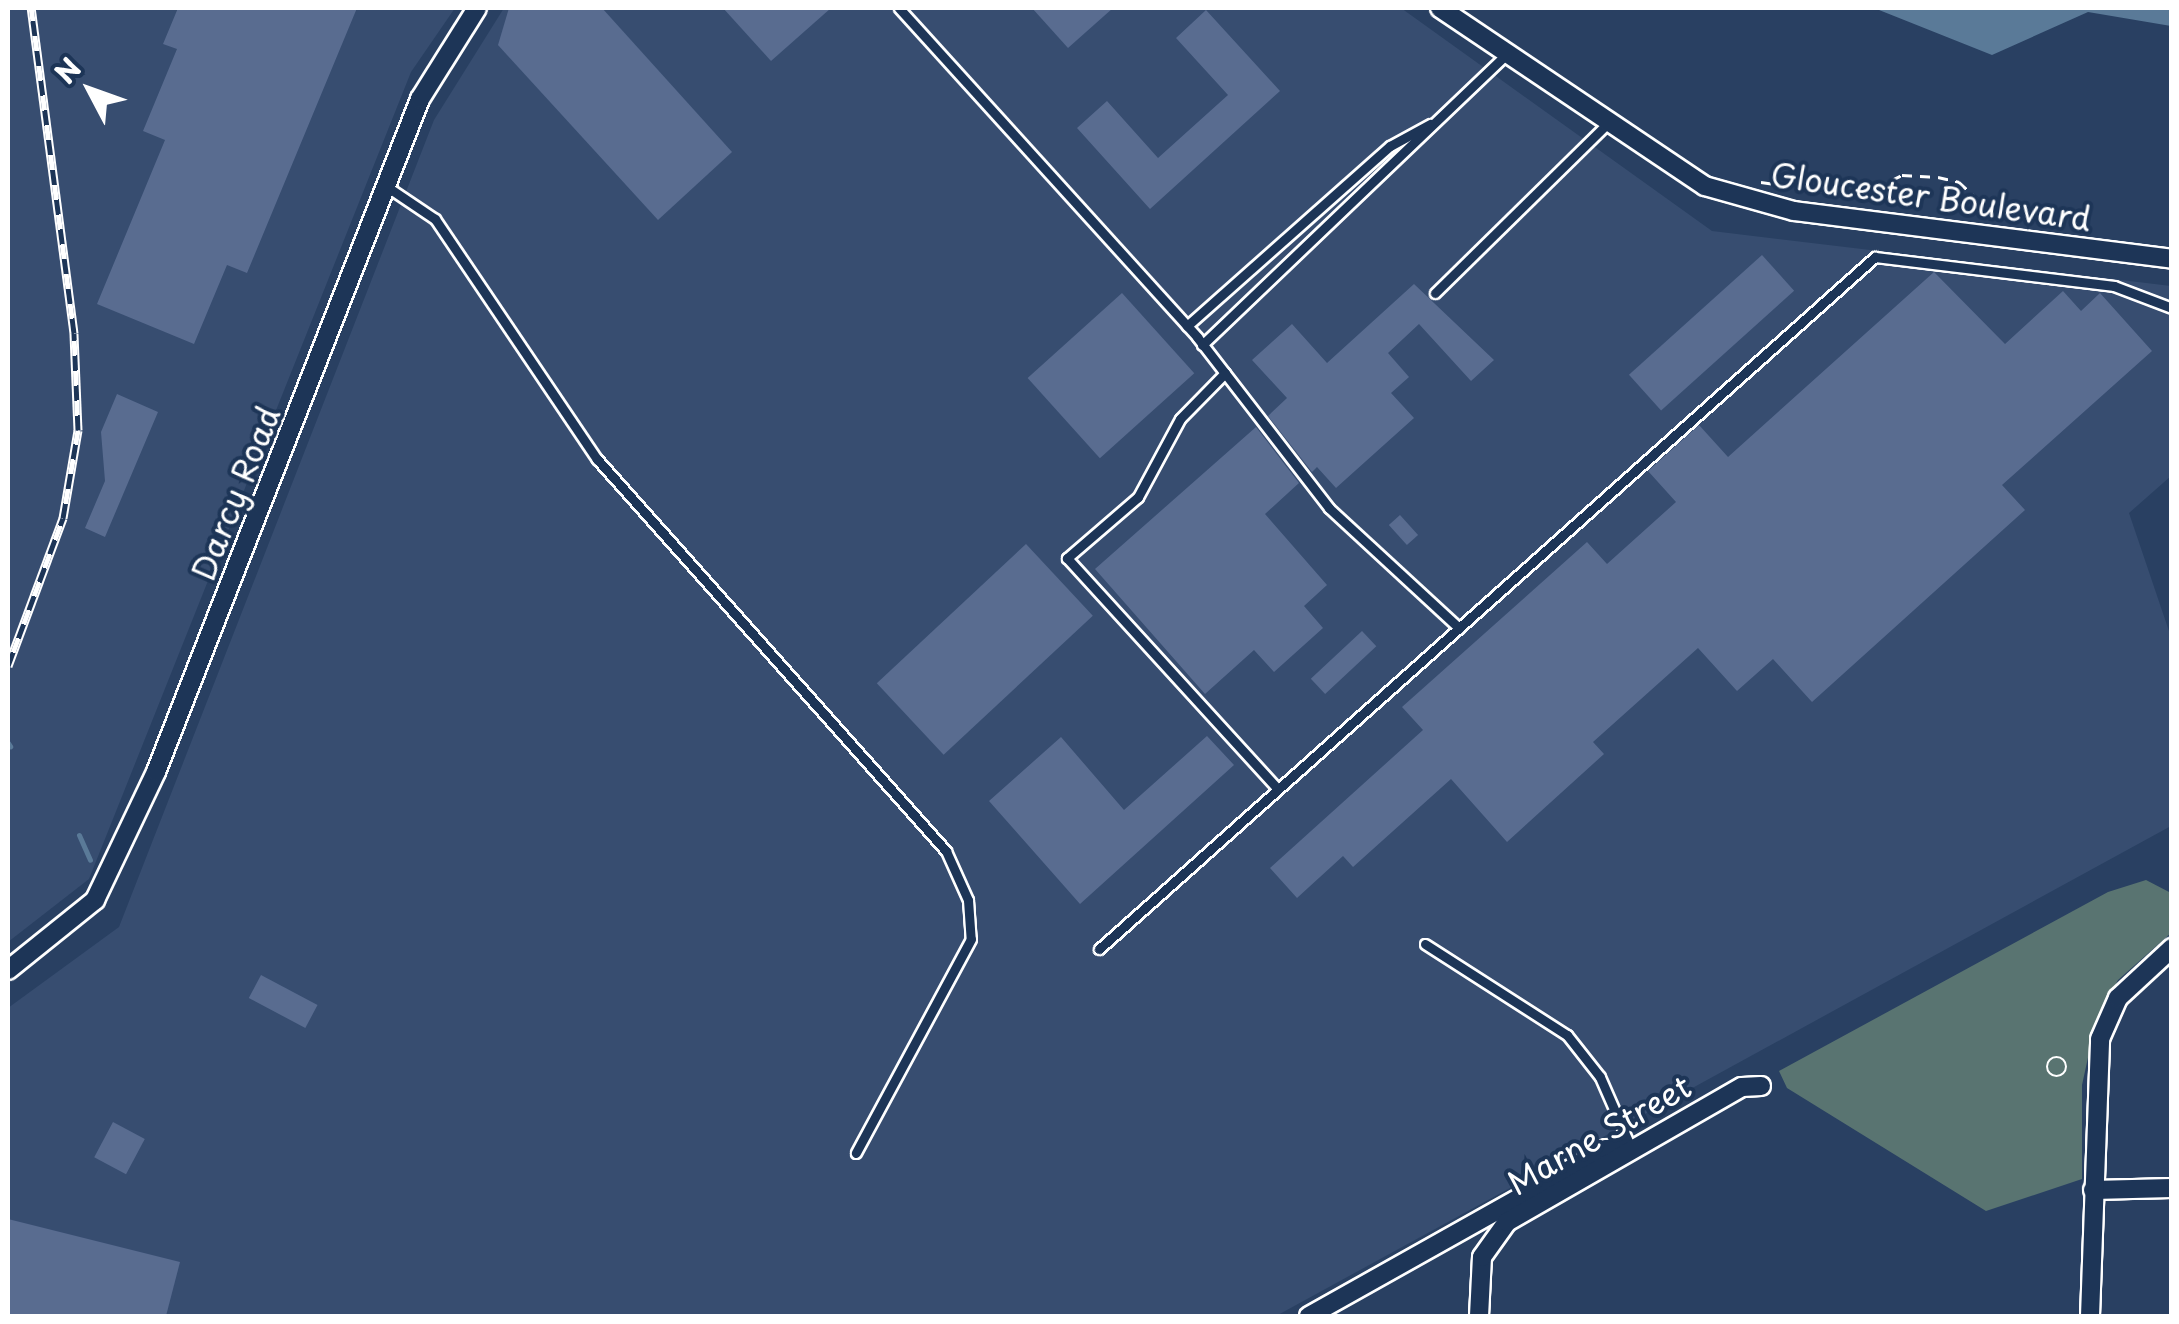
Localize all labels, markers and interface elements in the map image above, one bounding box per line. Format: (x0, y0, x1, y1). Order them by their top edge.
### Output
north arrow (40, 40, 140, 140)
text: N (43, 48, 90, 92)
street label: Gloucester Boulevard (1768, 154, 2094, 238)
street label: Darcy Road (183, 401, 287, 585)
street label: Marne Street (1500, 1066, 1698, 1202)

